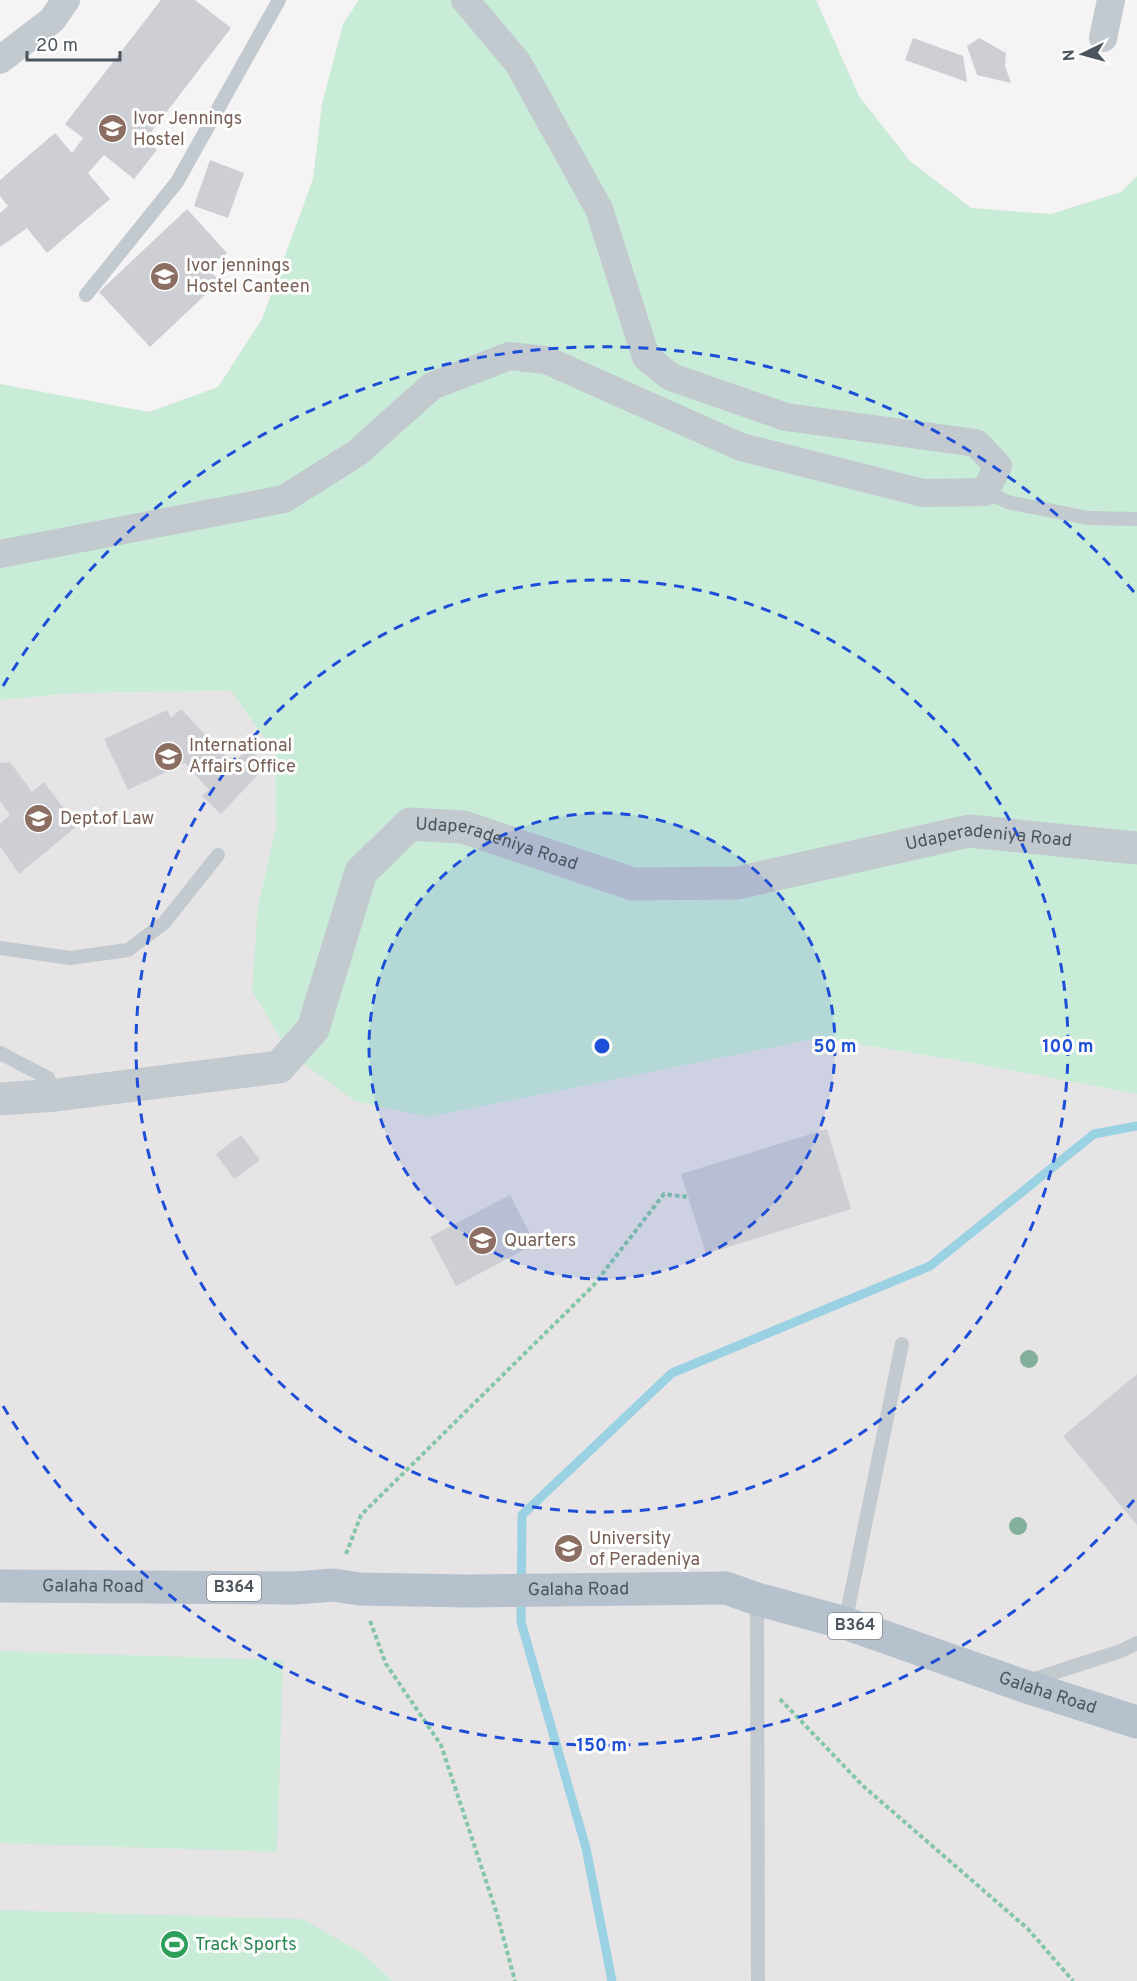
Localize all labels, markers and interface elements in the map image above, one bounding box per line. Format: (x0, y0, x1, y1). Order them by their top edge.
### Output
scale bar (27, 24, 120, 62)
north arrow (1053, 24, 1113, 84)
text: 20 m (36, 35, 78, 58)
text: N (1060, 49, 1081, 62)
place label: Ivor Jennings Hostel (133, 108, 242, 152)
school or university icon: Ivor Jennings Hostel (96, 113, 128, 145)
place label: Ivor jennings Hostel Canteen (186, 255, 310, 299)
school or university icon: Ivor jennings Hostel Canteen (149, 260, 181, 292)
place label: International Affairs Office (189, 735, 296, 779)
school or university icon: International Affairs Office (152, 740, 184, 772)
school or university icon: Dept.of Law (23, 803, 55, 835)
place label: Dept.of Law (60, 808, 154, 831)
street label: Udaperadeniya Road (415, 813, 581, 876)
street label: Udaperadeniya Road (903, 819, 1073, 856)
centre of rings (592, 1036, 612, 1056)
text: 50 m (813, 1036, 857, 1059)
text: 100 m (1042, 1036, 1094, 1059)
school or university icon: Quarters (467, 1225, 499, 1257)
place label: Quarters (504, 1230, 576, 1253)
place label: University of Peradeniya (589, 1528, 700, 1572)
school or university icon: University of Peradeniya (552, 1533, 584, 1565)
street label: Galaha Road (42, 1575, 144, 1598)
road number: B364 (207, 1575, 261, 1601)
street label: Galaha Road (528, 1578, 630, 1602)
road number: B364 (828, 1613, 882, 1639)
street label: Galaha Road (995, 1667, 1099, 1720)
text: 150 m (577, 1735, 627, 1758)
sports icon: Track Sports (158, 1929, 190, 1961)
place label: Track Sports (195, 1934, 297, 1957)

